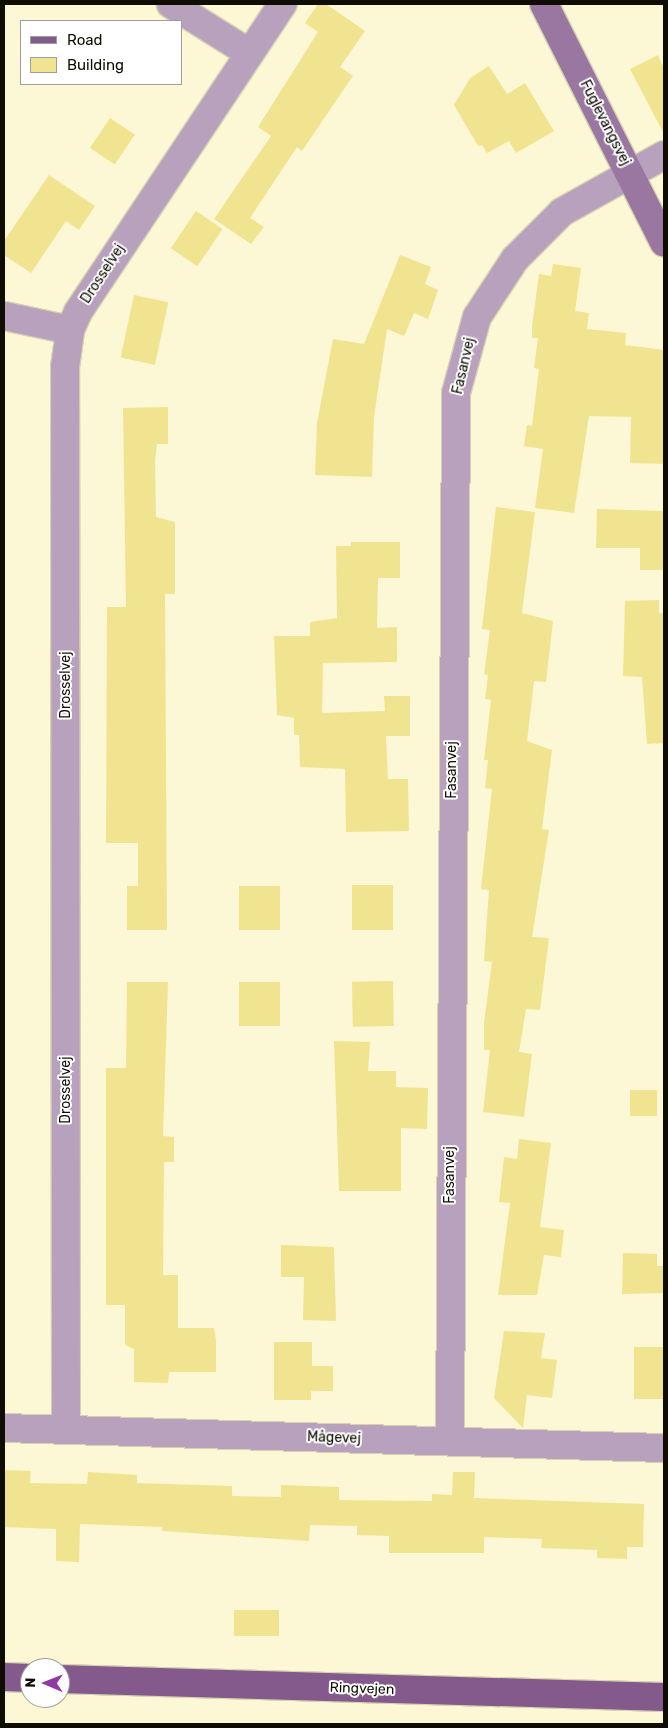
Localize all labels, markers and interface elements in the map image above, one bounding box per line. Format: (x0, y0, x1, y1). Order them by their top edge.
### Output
legend (20, 20, 182, 85)
text: Road (67, 31, 103, 49)
text: Building (67, 56, 124, 74)
street label: Fuglevangsvej (576, 77, 634, 169)
street label: Drosselvej (78, 241, 128, 307)
street label: Fasanvej (449, 336, 479, 396)
street label: Drosselvej (58, 651, 74, 719)
street label: Fasanvej (444, 741, 460, 799)
street label: Drosselvej (58, 1056, 74, 1124)
street label: Fasanvej (442, 1146, 458, 1204)
street label: Mågevej (307, 1429, 361, 1447)
north arrow (20, 1658, 70, 1708)
text: N (22, 1678, 39, 1688)
street label: Ringvejen (329, 1679, 395, 1699)

